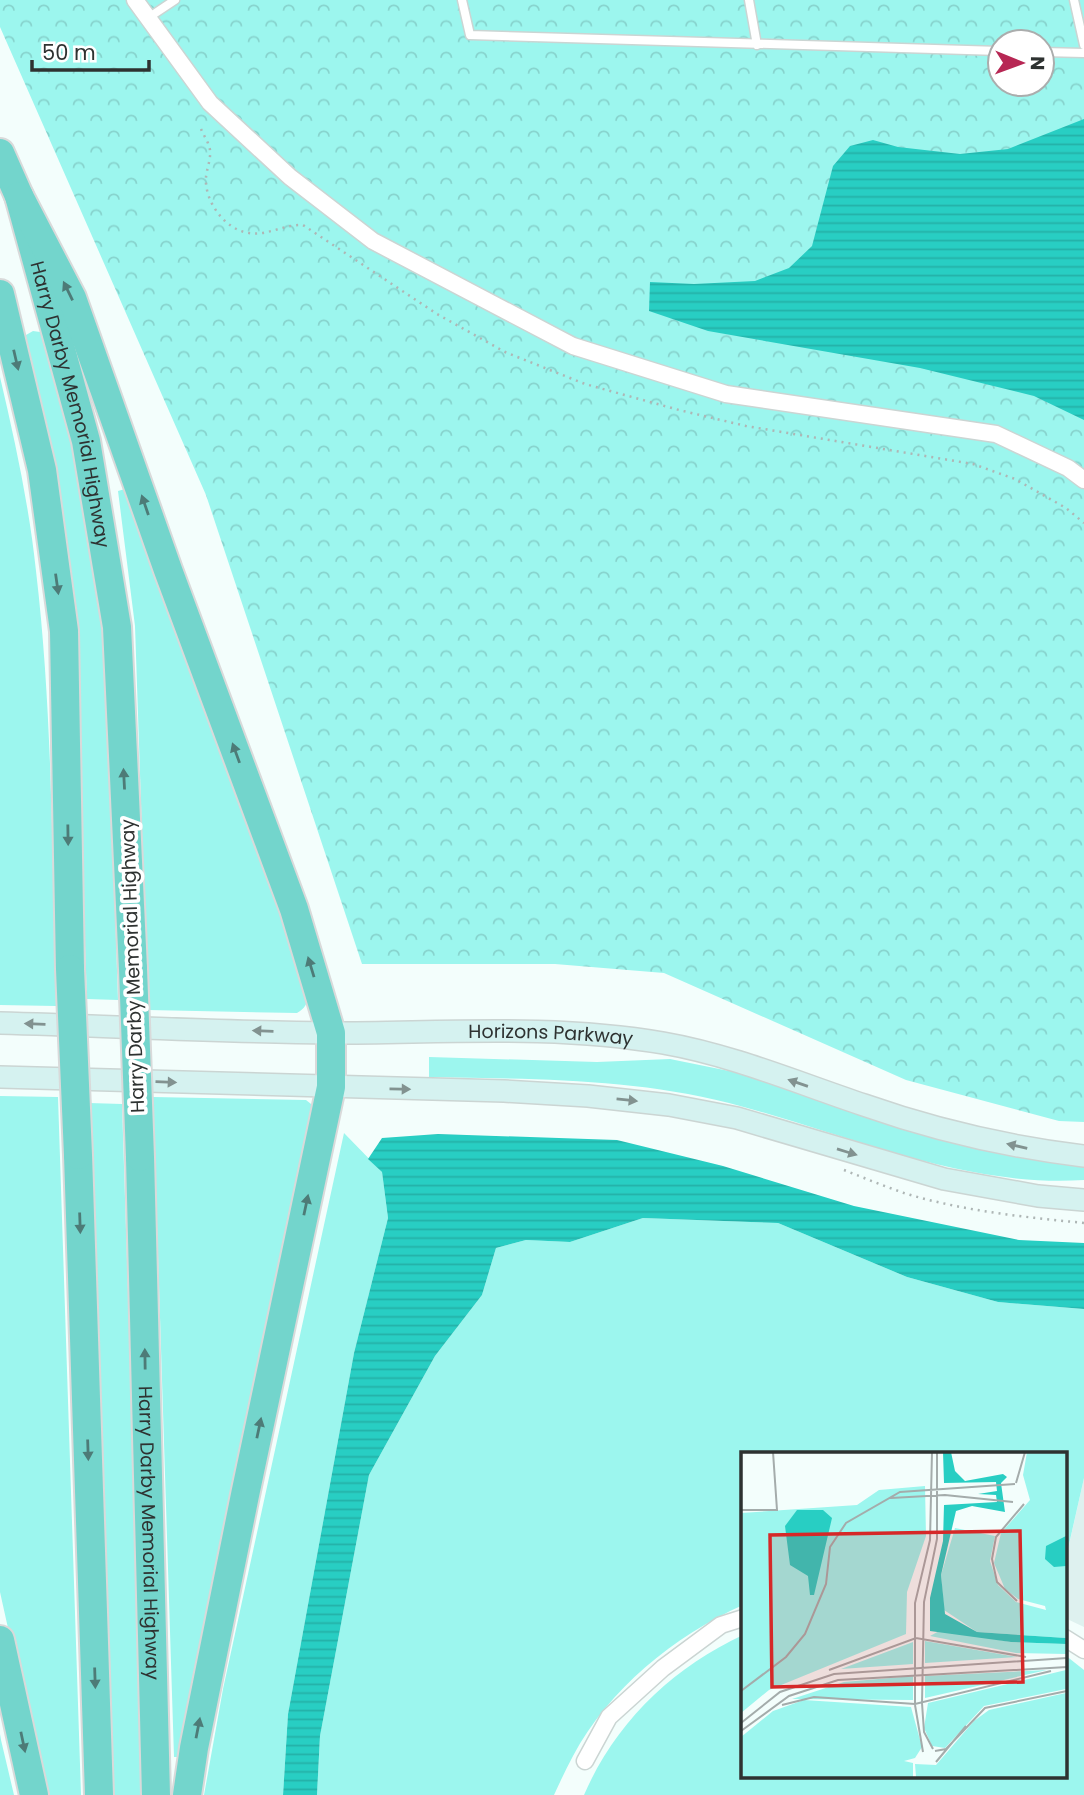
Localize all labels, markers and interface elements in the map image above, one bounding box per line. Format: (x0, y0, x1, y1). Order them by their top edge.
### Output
scale bar (32, 28, 149, 72)
north arrow (986, 28, 1056, 98)
text: 50 m (42, 38, 96, 67)
text: N (1024, 56, 1051, 71)
street label: Harry Darby Memorial Highway (23, 258, 117, 550)
one-way arrow (63, 281, 74, 301)
one-way arrow (11, 350, 22, 372)
one-way arrow (139, 495, 150, 516)
one-way arrow (52, 573, 63, 595)
one-way arrow (230, 742, 241, 763)
one-way arrow (119, 767, 130, 789)
street label: Harry Darby Memorial Highway (114, 818, 151, 1113)
one-way arrow (62, 825, 73, 847)
one-way arrow (306, 957, 316, 978)
one-way arrow (24, 1018, 46, 1030)
street label: Horizons Parkway (468, 1018, 635, 1052)
one-way arrow (251, 1025, 273, 1036)
one-way arrow (155, 1077, 177, 1088)
one-way arrow (788, 1077, 809, 1088)
one-way arrow (389, 1083, 411, 1094)
one-way arrow (616, 1095, 638, 1106)
one-way arrow (1006, 1141, 1028, 1152)
one-way arrow (837, 1147, 858, 1158)
one-way arrow (301, 1194, 312, 1216)
one-way arrow (75, 1212, 86, 1234)
one-way arrow (139, 1348, 151, 1370)
street label: Harry Darby Memorial Highway (132, 1385, 166, 1681)
one-way arrow (253, 1417, 264, 1439)
one-way arrow (82, 1439, 93, 1461)
inset map (741, 1452, 1066, 1778)
one-way arrow (89, 1667, 100, 1689)
one-way arrow (193, 1717, 204, 1739)
one-way arrow (17, 1731, 28, 1753)

